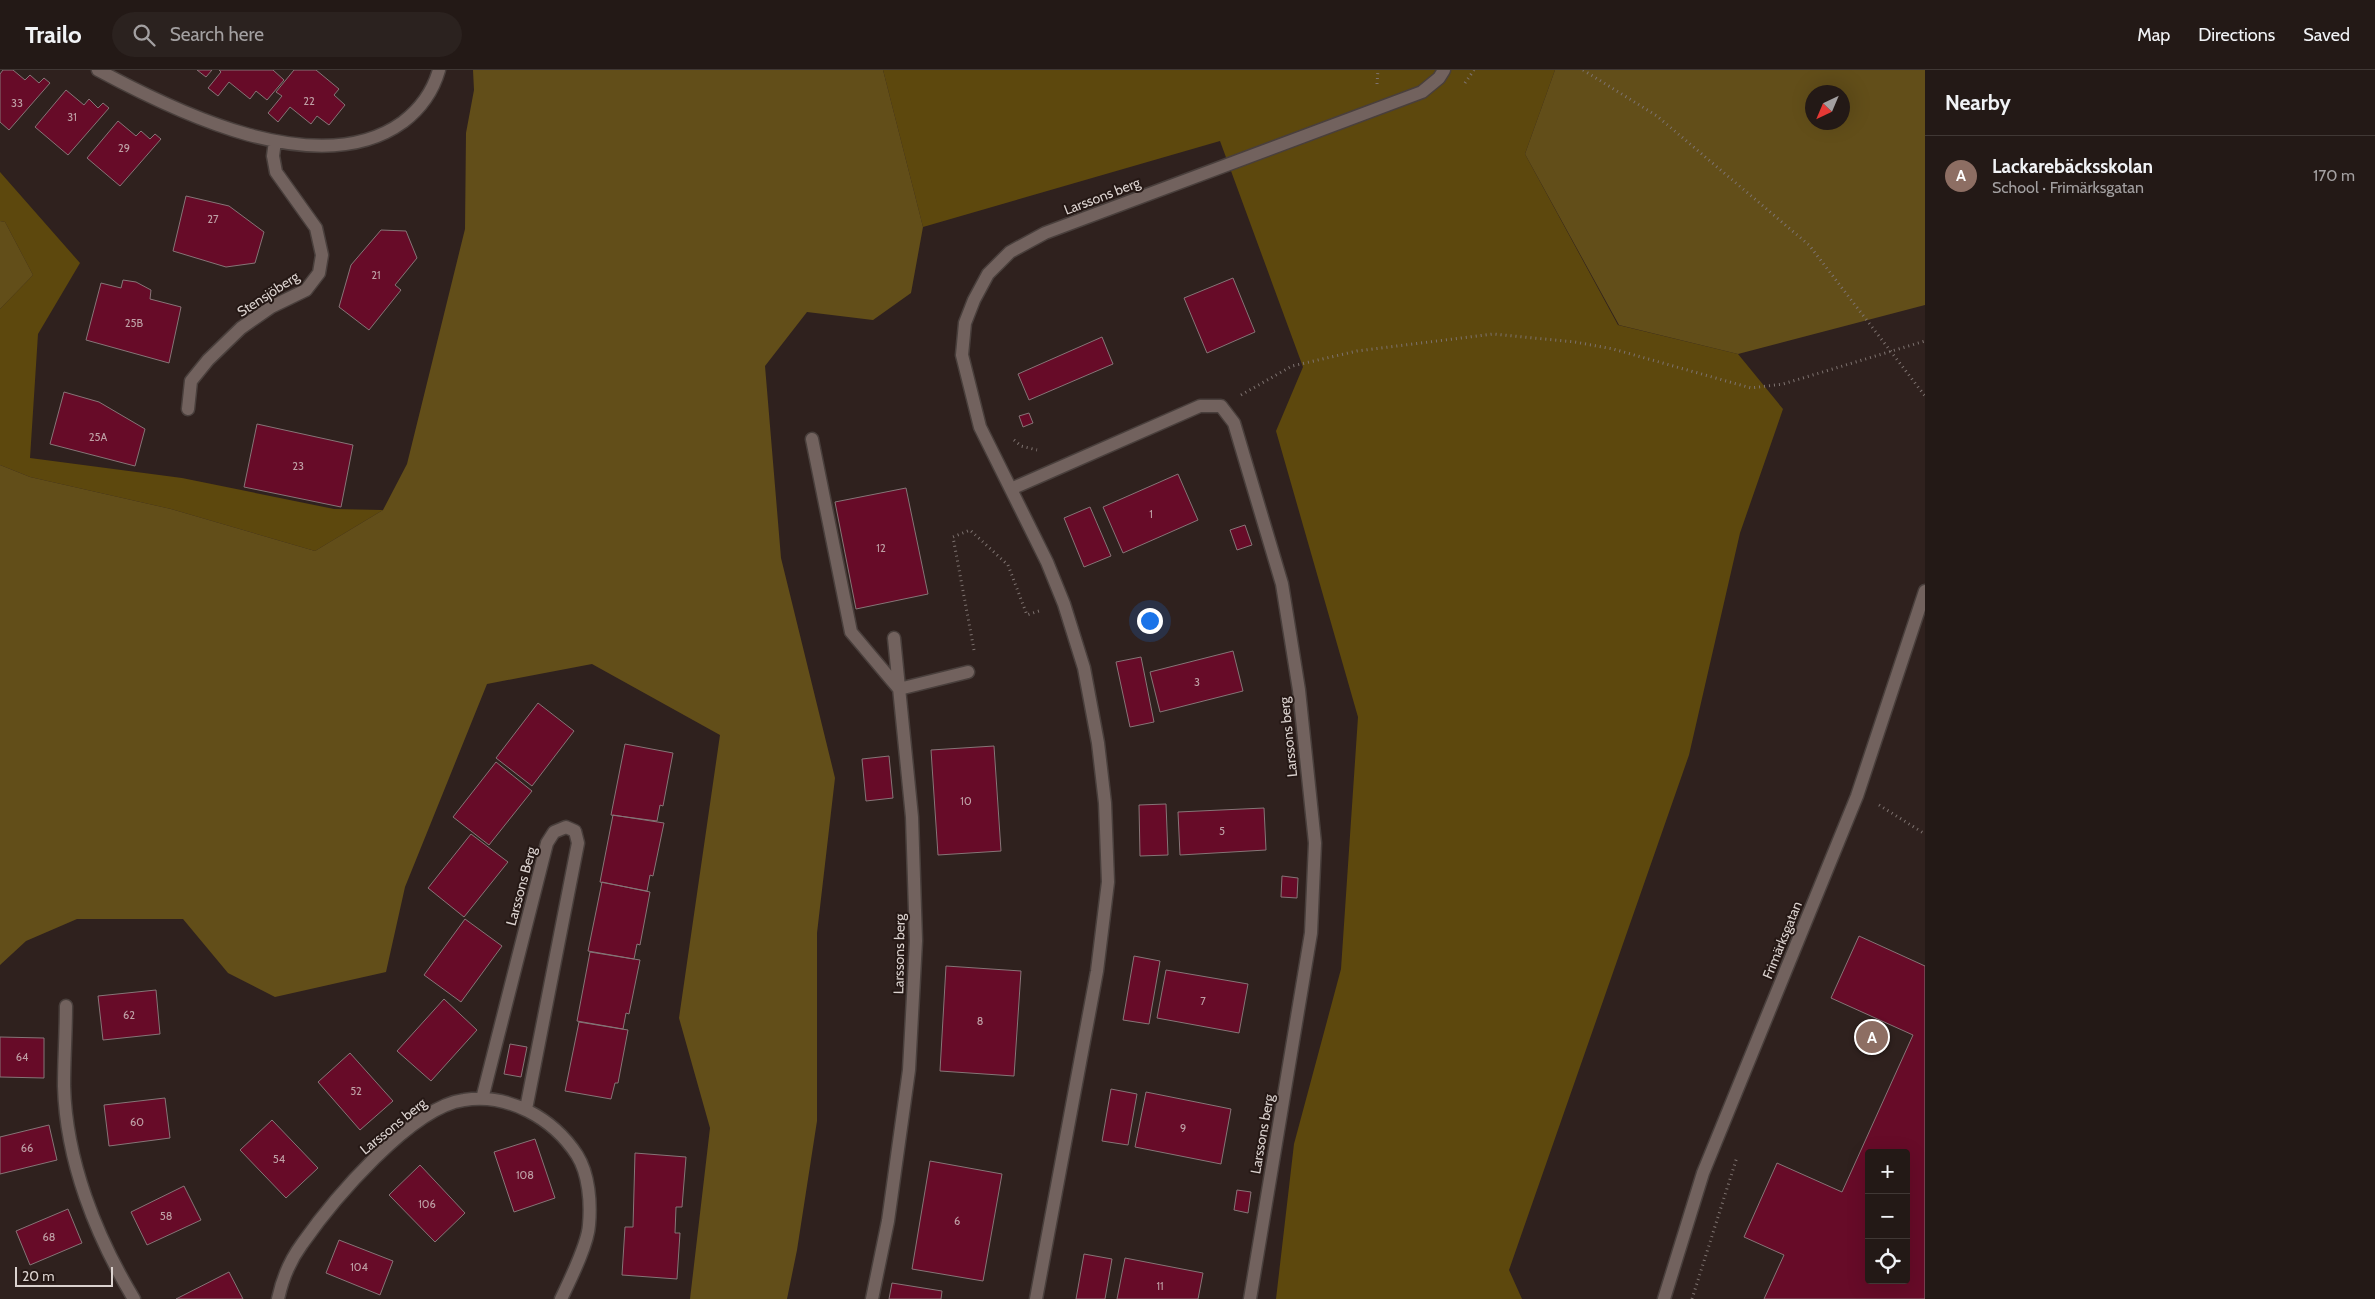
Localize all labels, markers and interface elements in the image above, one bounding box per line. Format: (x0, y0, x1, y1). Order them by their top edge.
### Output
search box (112, 12, 462, 57)
text: Trailo (25, 20, 82, 49)
icon: search (130, 21, 158, 49)
text: Search here (170, 23, 264, 46)
text: Map (2137, 24, 2170, 46)
text: Directions (2198, 24, 2275, 46)
text: Saved (2303, 24, 2350, 46)
north arrow (1805, 85, 1850, 130)
text: Nearby (1945, 90, 2011, 115)
house number: 22 (303, 94, 315, 108)
house number: 33 (11, 96, 23, 110)
house number: 31 (67, 110, 77, 124)
house number: 29 (118, 141, 130, 155)
text: Lackarebäcksskolan (1992, 155, 2153, 178)
text: A (1956, 166, 1966, 185)
text: 170 m (2313, 166, 2355, 185)
street label: Larssons berg (1061, 173, 1144, 219)
text: School · Frimärksgatan (1992, 178, 2144, 197)
house number: 27 (207, 212, 219, 226)
street label: Stensjöberg (234, 267, 303, 321)
house number: 21 (371, 268, 381, 282)
house number: 25B (125, 316, 144, 330)
house number: 25A (89, 430, 107, 444)
house number: 23 (292, 459, 304, 473)
house number: 1 (1149, 507, 1153, 521)
house number: 12 (876, 541, 886, 555)
your location (1137, 608, 1163, 634)
house number: 3 (1194, 675, 1200, 689)
street label: Larssons berg (1275, 695, 1301, 778)
house number: 10 (960, 794, 972, 808)
house number: 5 (1219, 824, 1225, 838)
street label: Larssons Berg (502, 844, 540, 927)
street label: Frimärksgatan (1758, 898, 1806, 982)
street label: Larssons berg (889, 913, 909, 994)
house number: 7 (1200, 994, 1206, 1008)
house number: 62 (123, 1008, 135, 1022)
house number: 8 (977, 1014, 983, 1028)
pin: A (1856, 1018, 1888, 1056)
house number: 64 (16, 1050, 29, 1064)
house number: 52 (350, 1084, 362, 1098)
street label: Larssons berg (1246, 1092, 1278, 1175)
street label: Larssons berg (356, 1093, 431, 1158)
house number: 60 (130, 1115, 144, 1129)
house number: 9 (1180, 1121, 1186, 1135)
house number: 66 (21, 1141, 33, 1155)
map controls (1865, 1149, 1910, 1284)
button: + (1865, 1149, 1910, 1194)
house number: 54 (273, 1152, 286, 1166)
house number: 108 (516, 1168, 534, 1182)
button: − (1865, 1194, 1910, 1239)
house number: 106 (418, 1197, 436, 1211)
house number: 58 (160, 1209, 172, 1223)
house number: 6 (954, 1214, 960, 1228)
house number: 68 (43, 1230, 55, 1244)
button: locate (1865, 1239, 1910, 1284)
house number: 104 (350, 1260, 368, 1274)
scale bar (15, 1264, 112, 1287)
text: 20 m (22, 1267, 55, 1285)
house number: 11 (1156, 1279, 1164, 1293)

